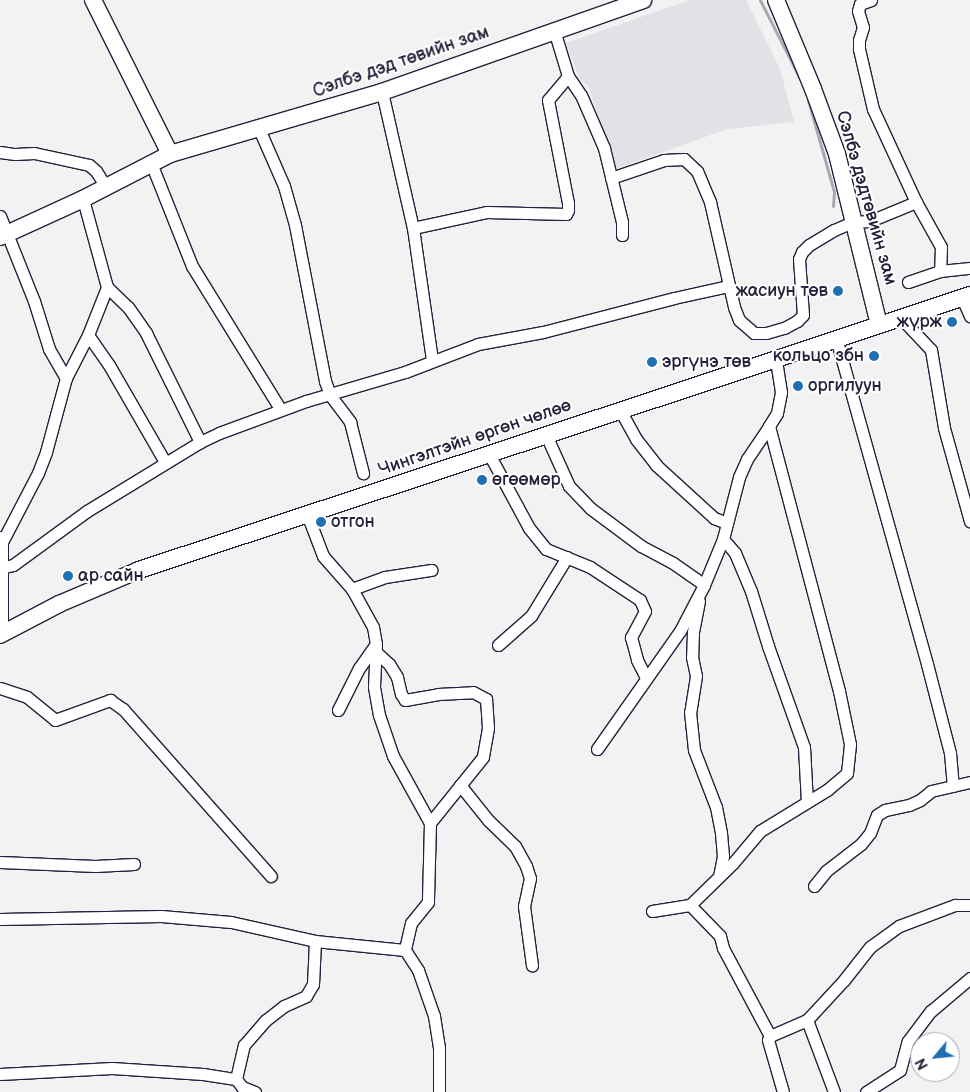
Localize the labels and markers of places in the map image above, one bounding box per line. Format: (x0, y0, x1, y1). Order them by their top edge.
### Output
place label: жасиун төв (735, 280, 828, 302)
marker: жасиун төв (832, 285, 844, 297)
place label: жүрж (896, 311, 942, 333)
marker: жүрж (946, 316, 958, 328)
place label: кольцо збн (773, 345, 864, 367)
marker: кольцо збн (868, 350, 880, 362)
place label: эргүнэ төв (662, 351, 751, 373)
marker: эргүнэ төв (646, 356, 658, 368)
place label: оргилуун (808, 375, 882, 397)
marker: оргилуун (792, 380, 804, 392)
place label: өгөөмөр (492, 469, 561, 491)
marker: өгөөмөр (476, 474, 488, 486)
place label: отгон (331, 511, 375, 533)
marker: отгон (315, 516, 327, 528)
place label: ар сайн (78, 565, 144, 587)
marker: ар сайн (62, 570, 74, 582)

